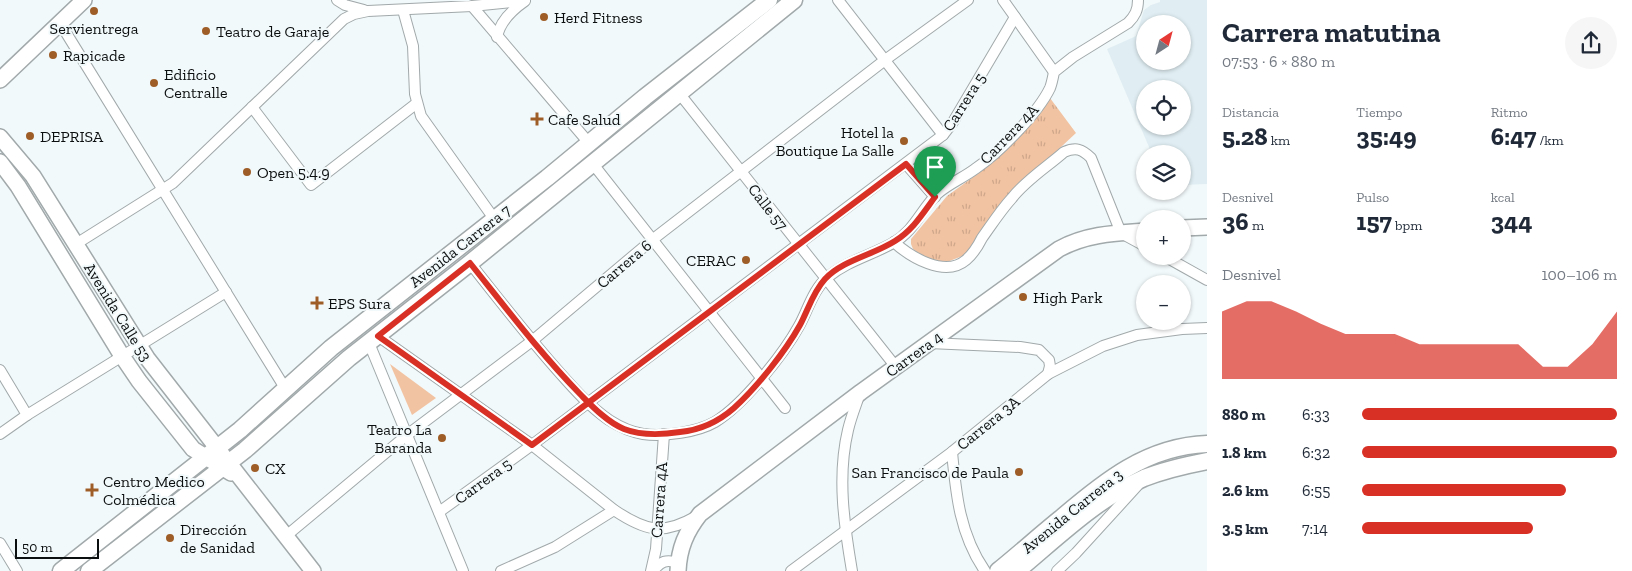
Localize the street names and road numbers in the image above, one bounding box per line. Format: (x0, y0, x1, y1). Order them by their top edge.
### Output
street label: Carrera 5 (939, 69, 989, 135)
street label: Carrera 4A (976, 100, 1043, 168)
street label: Calle 57 (744, 180, 792, 234)
street label: Avenida Carrera 7 (406, 200, 515, 291)
street label: Carrera 6 (593, 236, 655, 292)
street label: Avenida Calle 53 (80, 259, 156, 365)
street label: Carrera 4 (882, 327, 946, 381)
street label: Carrera 3A (953, 392, 1024, 454)
street label: Carrera 5 (451, 454, 515, 508)
street label: Carrera 4A (647, 461, 671, 539)
street label: Avenida Carrera 3 (1018, 465, 1126, 557)

